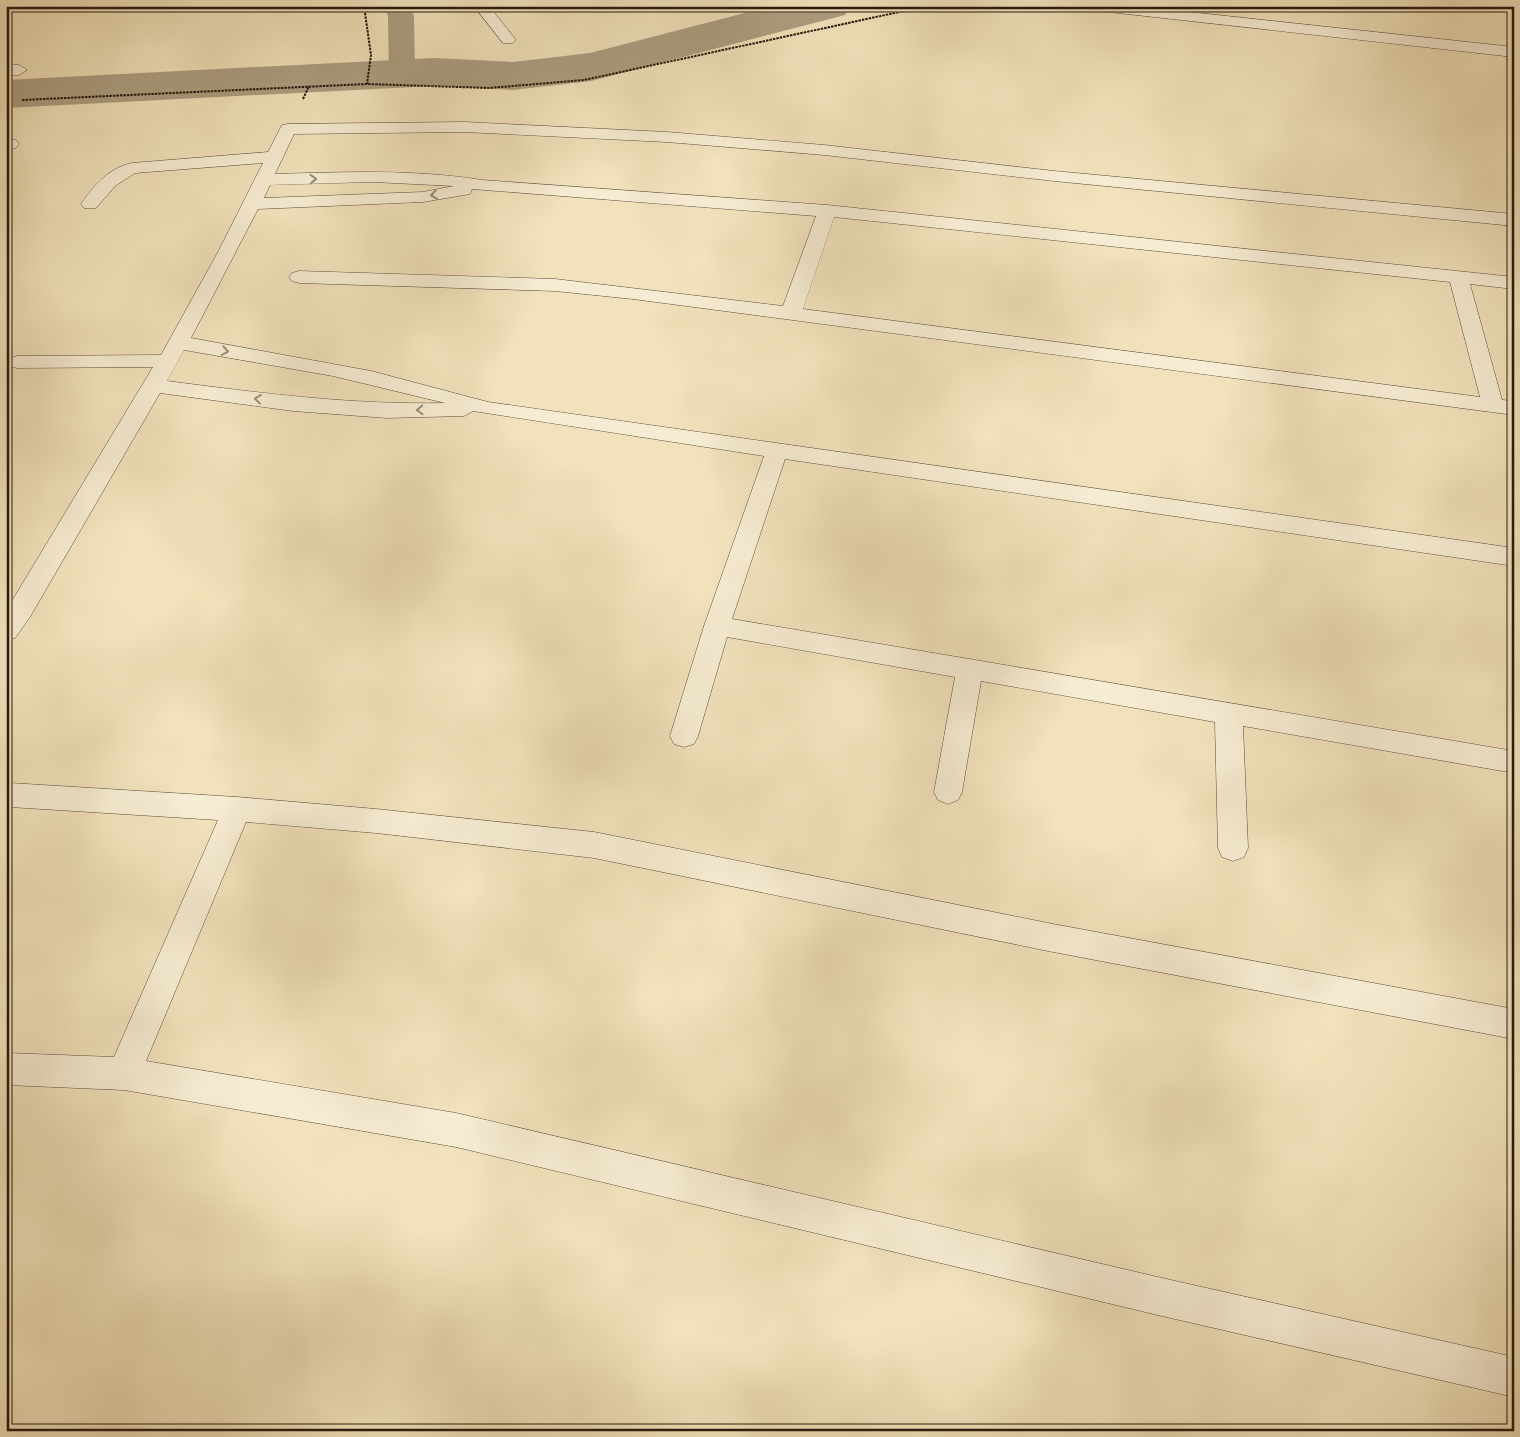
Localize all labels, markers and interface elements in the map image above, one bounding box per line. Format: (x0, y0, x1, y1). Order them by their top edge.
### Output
one-way arrow (309, 173, 317, 184)
one-way arrow (430, 189, 438, 200)
one-way arrow (221, 345, 230, 355)
one-way arrow (253, 394, 261, 405)
one-way arrow (415, 405, 423, 416)

